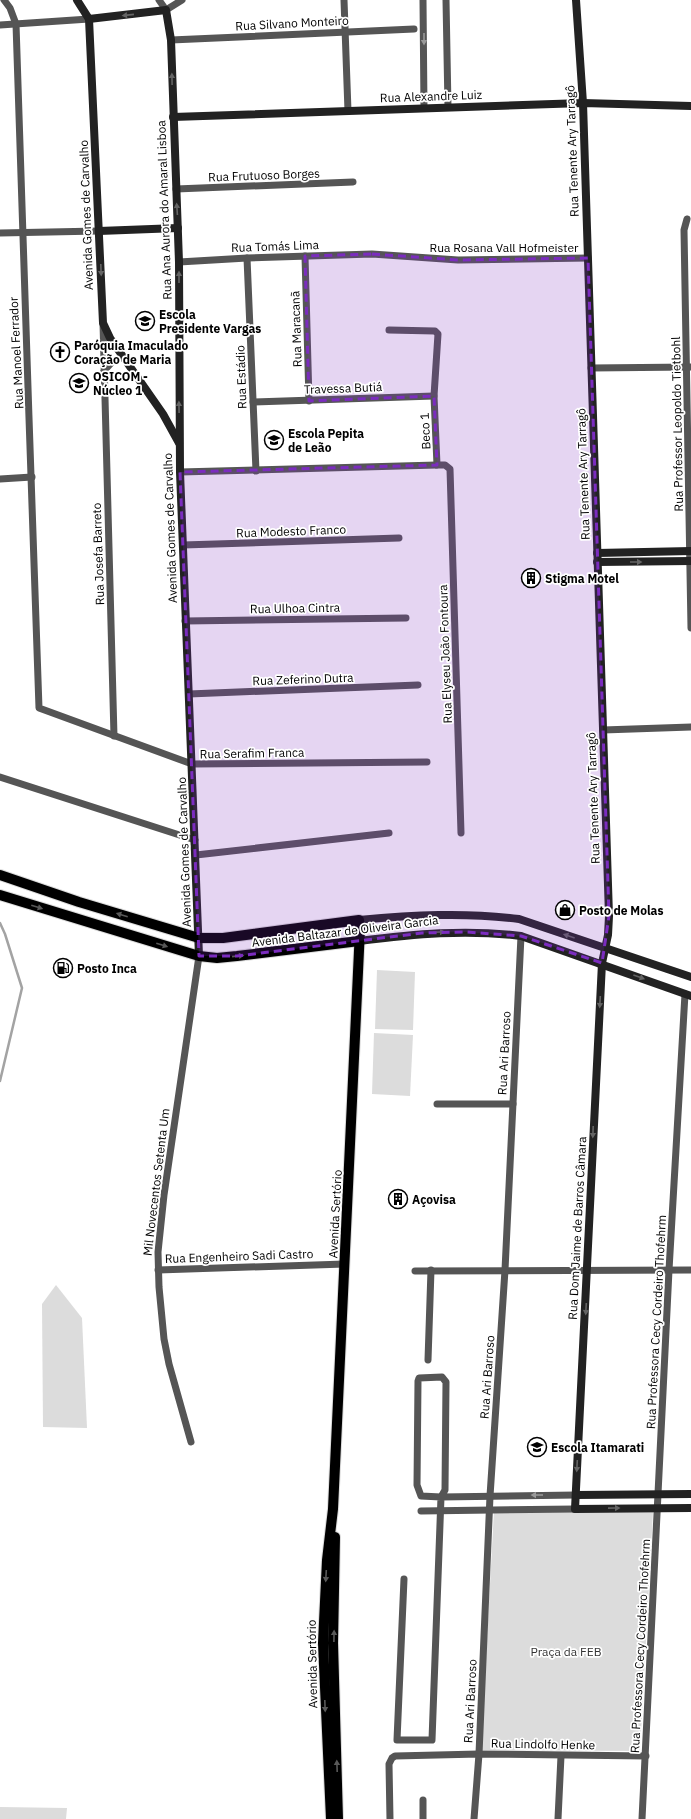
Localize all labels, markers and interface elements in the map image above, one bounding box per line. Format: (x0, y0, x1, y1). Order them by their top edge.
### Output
one-way arrow (122, 11, 134, 18)
street label: Rua Silvano Monteiro (235, 13, 349, 33)
one-way arrow (421, 33, 427, 46)
one-way arrow (169, 72, 175, 85)
street label: Rua Tenente Ary Tarragô (562, 85, 582, 217)
street label: Rua Alexandre Luiz (380, 87, 483, 105)
street label: Rua Ana Aurora do Amaral Lisboa (153, 119, 175, 300)
street label: Avenida Gomes de Carvalho (76, 139, 96, 290)
street label: Rua Frutuoso Borges (208, 166, 320, 184)
one-way arrow (174, 203, 181, 215)
street label: Rua Tomás Lima (231, 237, 320, 255)
street label: Rua Rosana Vall Hofmeister (430, 240, 579, 255)
one-way arrow (98, 264, 104, 277)
one-way arrow (176, 270, 182, 283)
street label: Rua Maracanã (287, 290, 305, 367)
street label: Rua Manoel Ferrador (6, 296, 26, 409)
place label: Escola Presidente Vargas (159, 307, 261, 336)
school or university icon: Escola Presidente Vargas (134, 310, 156, 332)
street label: Rua Professor Leopoldo Tietbohl (668, 336, 686, 512)
place label: Paróquia Imaculado Coração de Maria (74, 338, 188, 367)
church icon: Paróquia Imaculado Coração de Maria (49, 341, 71, 363)
street label: Rua Estádio (232, 345, 250, 409)
place label: OSICOM - Núcleo 1 (93, 369, 148, 398)
school or university icon: OSICOM - Núcleo 1 (68, 372, 90, 394)
street label: Travessa Butiá (303, 379, 383, 397)
one-way arrow (176, 400, 182, 413)
street label: Rua Tenente Ary Tarragô (573, 408, 593, 540)
street label: Beco 1 (417, 412, 433, 450)
place label: Escola Pepita de Leão (288, 426, 364, 455)
school or university icon: Escola Pepita de Leão (263, 429, 285, 451)
street label: Avenida Gomes de Carvalho (160, 452, 180, 603)
street label: Rua Josefa Barreto (89, 502, 107, 606)
street label: Rua Modesto Franco (236, 522, 346, 540)
one-way arrow (630, 559, 643, 565)
building icon: Stigma Motel (520, 567, 542, 589)
place label: Stigma Motel (545, 571, 619, 586)
street label: Rua Elyseu João Fontoura (435, 584, 455, 724)
street label: Rua Ulhoa Cintra (250, 600, 341, 616)
street label: Rua Zeferino Dutra (252, 670, 354, 688)
street label: Rua Tenente Ary Tarragô (583, 732, 603, 864)
street label: Rua Serafim Franca (200, 745, 305, 761)
street label: Avenida Gomes de Carvalho (174, 776, 194, 927)
shop icon: Posto de Molas (554, 899, 576, 921)
place label: Posto de Molas (579, 903, 663, 918)
one-way arrow (32, 904, 44, 910)
one-way arrow (115, 912, 127, 918)
street label: Avenida Baltazar de Oliveira Garcia (251, 912, 440, 950)
one-way arrow (433, 929, 446, 935)
one-way arrow (563, 932, 575, 938)
one-way arrow (156, 942, 168, 948)
one-way arrow (232, 953, 244, 959)
fuel station icon: Posto Inca (52, 957, 74, 979)
place label: Posto Inca (77, 961, 137, 976)
one-way arrow (633, 974, 645, 980)
one-way arrow (597, 996, 603, 1009)
street label: Rua Ari Barroso (494, 1010, 514, 1095)
street label: Mil Novecentos Setenta Um (140, 1107, 172, 1257)
one-way arrow (590, 1126, 596, 1139)
street label: Rua Dom Jaime de Barros Câmara (565, 1135, 589, 1320)
street label: Avenida Sertório (325, 1169, 345, 1259)
building icon: Açovisa (387, 1188, 409, 1210)
place label: Açovisa (412, 1192, 456, 1207)
street label: Rua Professora Cecy Cordeiro Thofehrm (643, 1214, 669, 1430)
street label: Rua Engenheiro Sadi Castro (164, 1246, 314, 1266)
one-way arrow (582, 1303, 589, 1315)
street label: Rua Ari Barroso (477, 1334, 497, 1419)
school or university icon: Escola Itamarati (526, 1436, 548, 1458)
place label: Escola Itamarati (551, 1440, 644, 1455)
one-way arrow (574, 1460, 581, 1472)
one-way arrow (530, 1492, 543, 1498)
one-way arrow (608, 1505, 621, 1511)
street label: Rua Professora Cecy Cordeiro Thofehrm (627, 1538, 653, 1754)
one-way arrow (323, 1570, 330, 1582)
street label: Avenida Sertório (304, 1619, 320, 1709)
one-way arrow (330, 1630, 337, 1642)
park label: Praça da FEB (531, 1644, 602, 1659)
street label: Rua Ari Barroso (460, 1658, 480, 1743)
one-way arrow (322, 1700, 329, 1712)
street label: Rua Lindolfo Henke (491, 1736, 596, 1752)
one-way arrow (334, 1759, 340, 1772)

